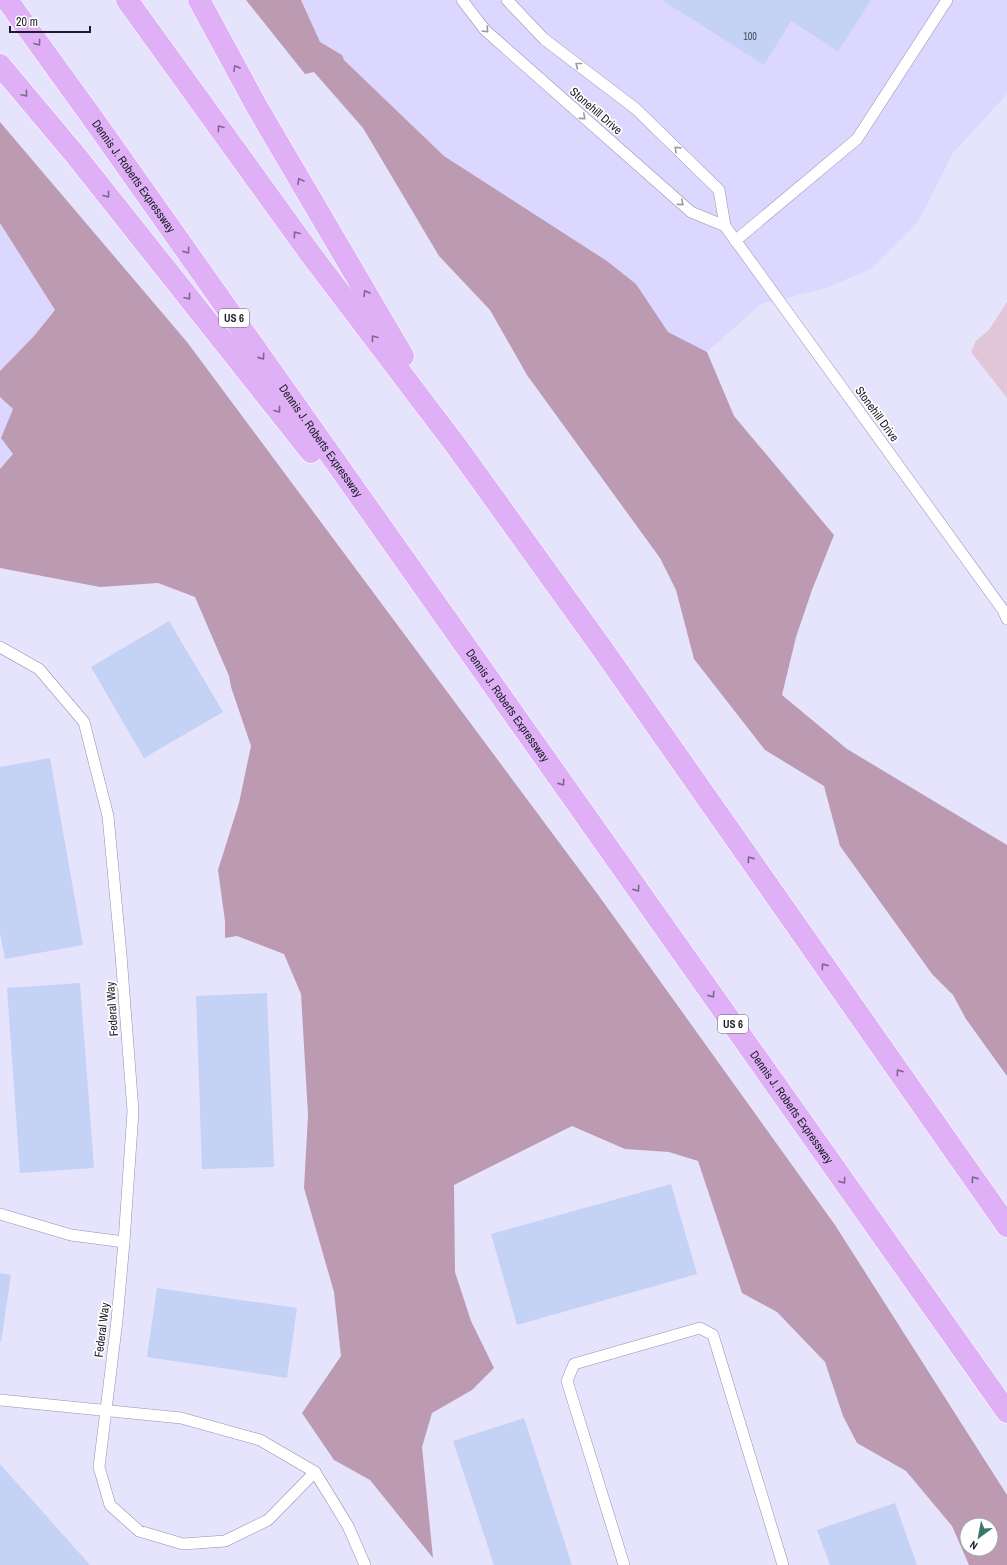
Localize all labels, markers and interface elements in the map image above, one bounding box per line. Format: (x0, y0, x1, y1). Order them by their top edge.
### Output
scale bar (10, 8, 90, 34)
text: 20 m (16, 14, 38, 30)
one-way arrow (481, 25, 489, 33)
house number: 100 (743, 30, 757, 43)
one-way arrow (33, 38, 40, 45)
one-way arrow (575, 62, 582, 69)
one-way arrow (233, 65, 240, 72)
street label: Stonehill Drive (566, 84, 626, 138)
one-way arrow (21, 90, 28, 97)
one-way arrow (579, 112, 586, 119)
street label: Dennis J. Roberts Expressway (88, 117, 179, 236)
one-way arrow (217, 125, 225, 132)
one-way arrow (674, 146, 682, 154)
one-way arrow (297, 178, 304, 185)
one-way arrow (103, 191, 110, 198)
one-way arrow (676, 198, 683, 205)
one-way arrow (294, 231, 301, 238)
one-way arrow (182, 247, 190, 254)
one-way arrow (363, 290, 370, 297)
one-way arrow (184, 292, 191, 299)
road number: US 6 (219, 309, 249, 327)
one-way arrow (372, 335, 379, 342)
one-way arrow (257, 353, 264, 360)
street label: Dennis J. Roberts Expressway (275, 381, 366, 501)
street label: Stonehill Drive (852, 383, 902, 445)
one-way arrow (273, 405, 280, 412)
street label: Dennis J. Roberts Expressway (462, 646, 553, 765)
one-way arrow (557, 778, 564, 785)
one-way arrow (748, 857, 755, 864)
one-way arrow (632, 884, 639, 891)
one-way arrow (821, 963, 829, 970)
street label: Federal Way (102, 981, 122, 1037)
one-way arrow (707, 991, 715, 998)
road number: US 6 (718, 1015, 748, 1033)
street label: Dennis J. Roberts Expressway (746, 1048, 837, 1167)
one-way arrow (897, 1070, 904, 1077)
one-way arrow (972, 1176, 979, 1183)
one-way arrow (838, 1177, 846, 1184)
street label: Federal Way (91, 1302, 113, 1358)
north arrow (959, 1517, 999, 1557)
text: N (967, 1538, 980, 1553)

